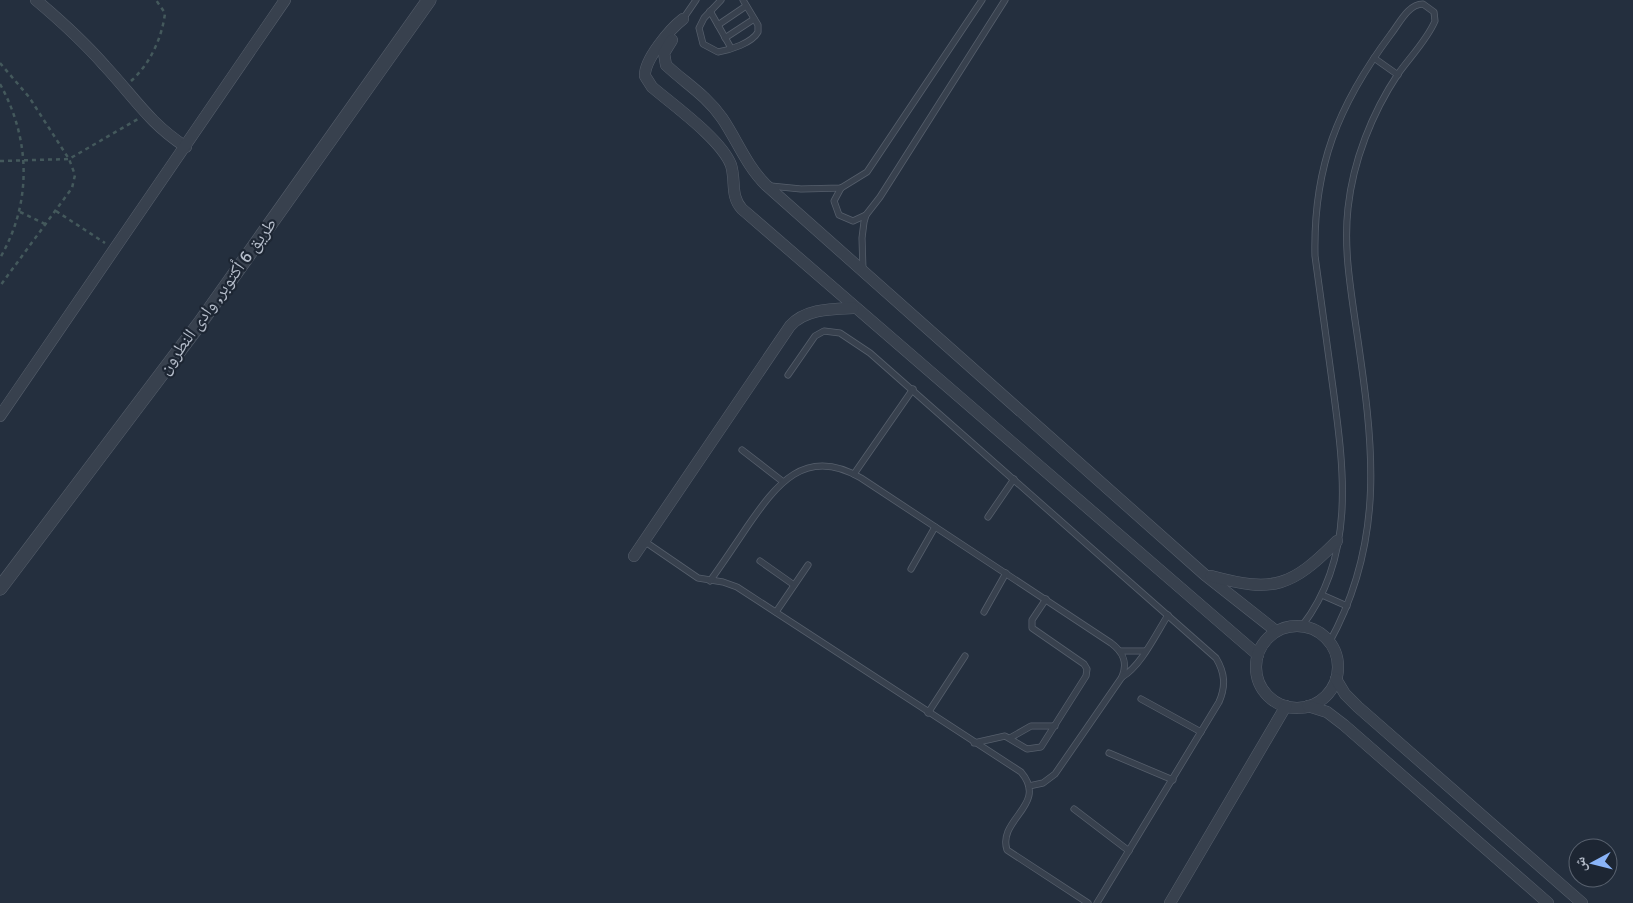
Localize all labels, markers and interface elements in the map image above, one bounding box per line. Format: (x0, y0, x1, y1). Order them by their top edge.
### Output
street label: طريق 6 أكتوبر, وادى النطرون (153, 213, 281, 379)
north arrow (1568, 838, 1618, 888)
text: ش (1571, 856, 1590, 873)

